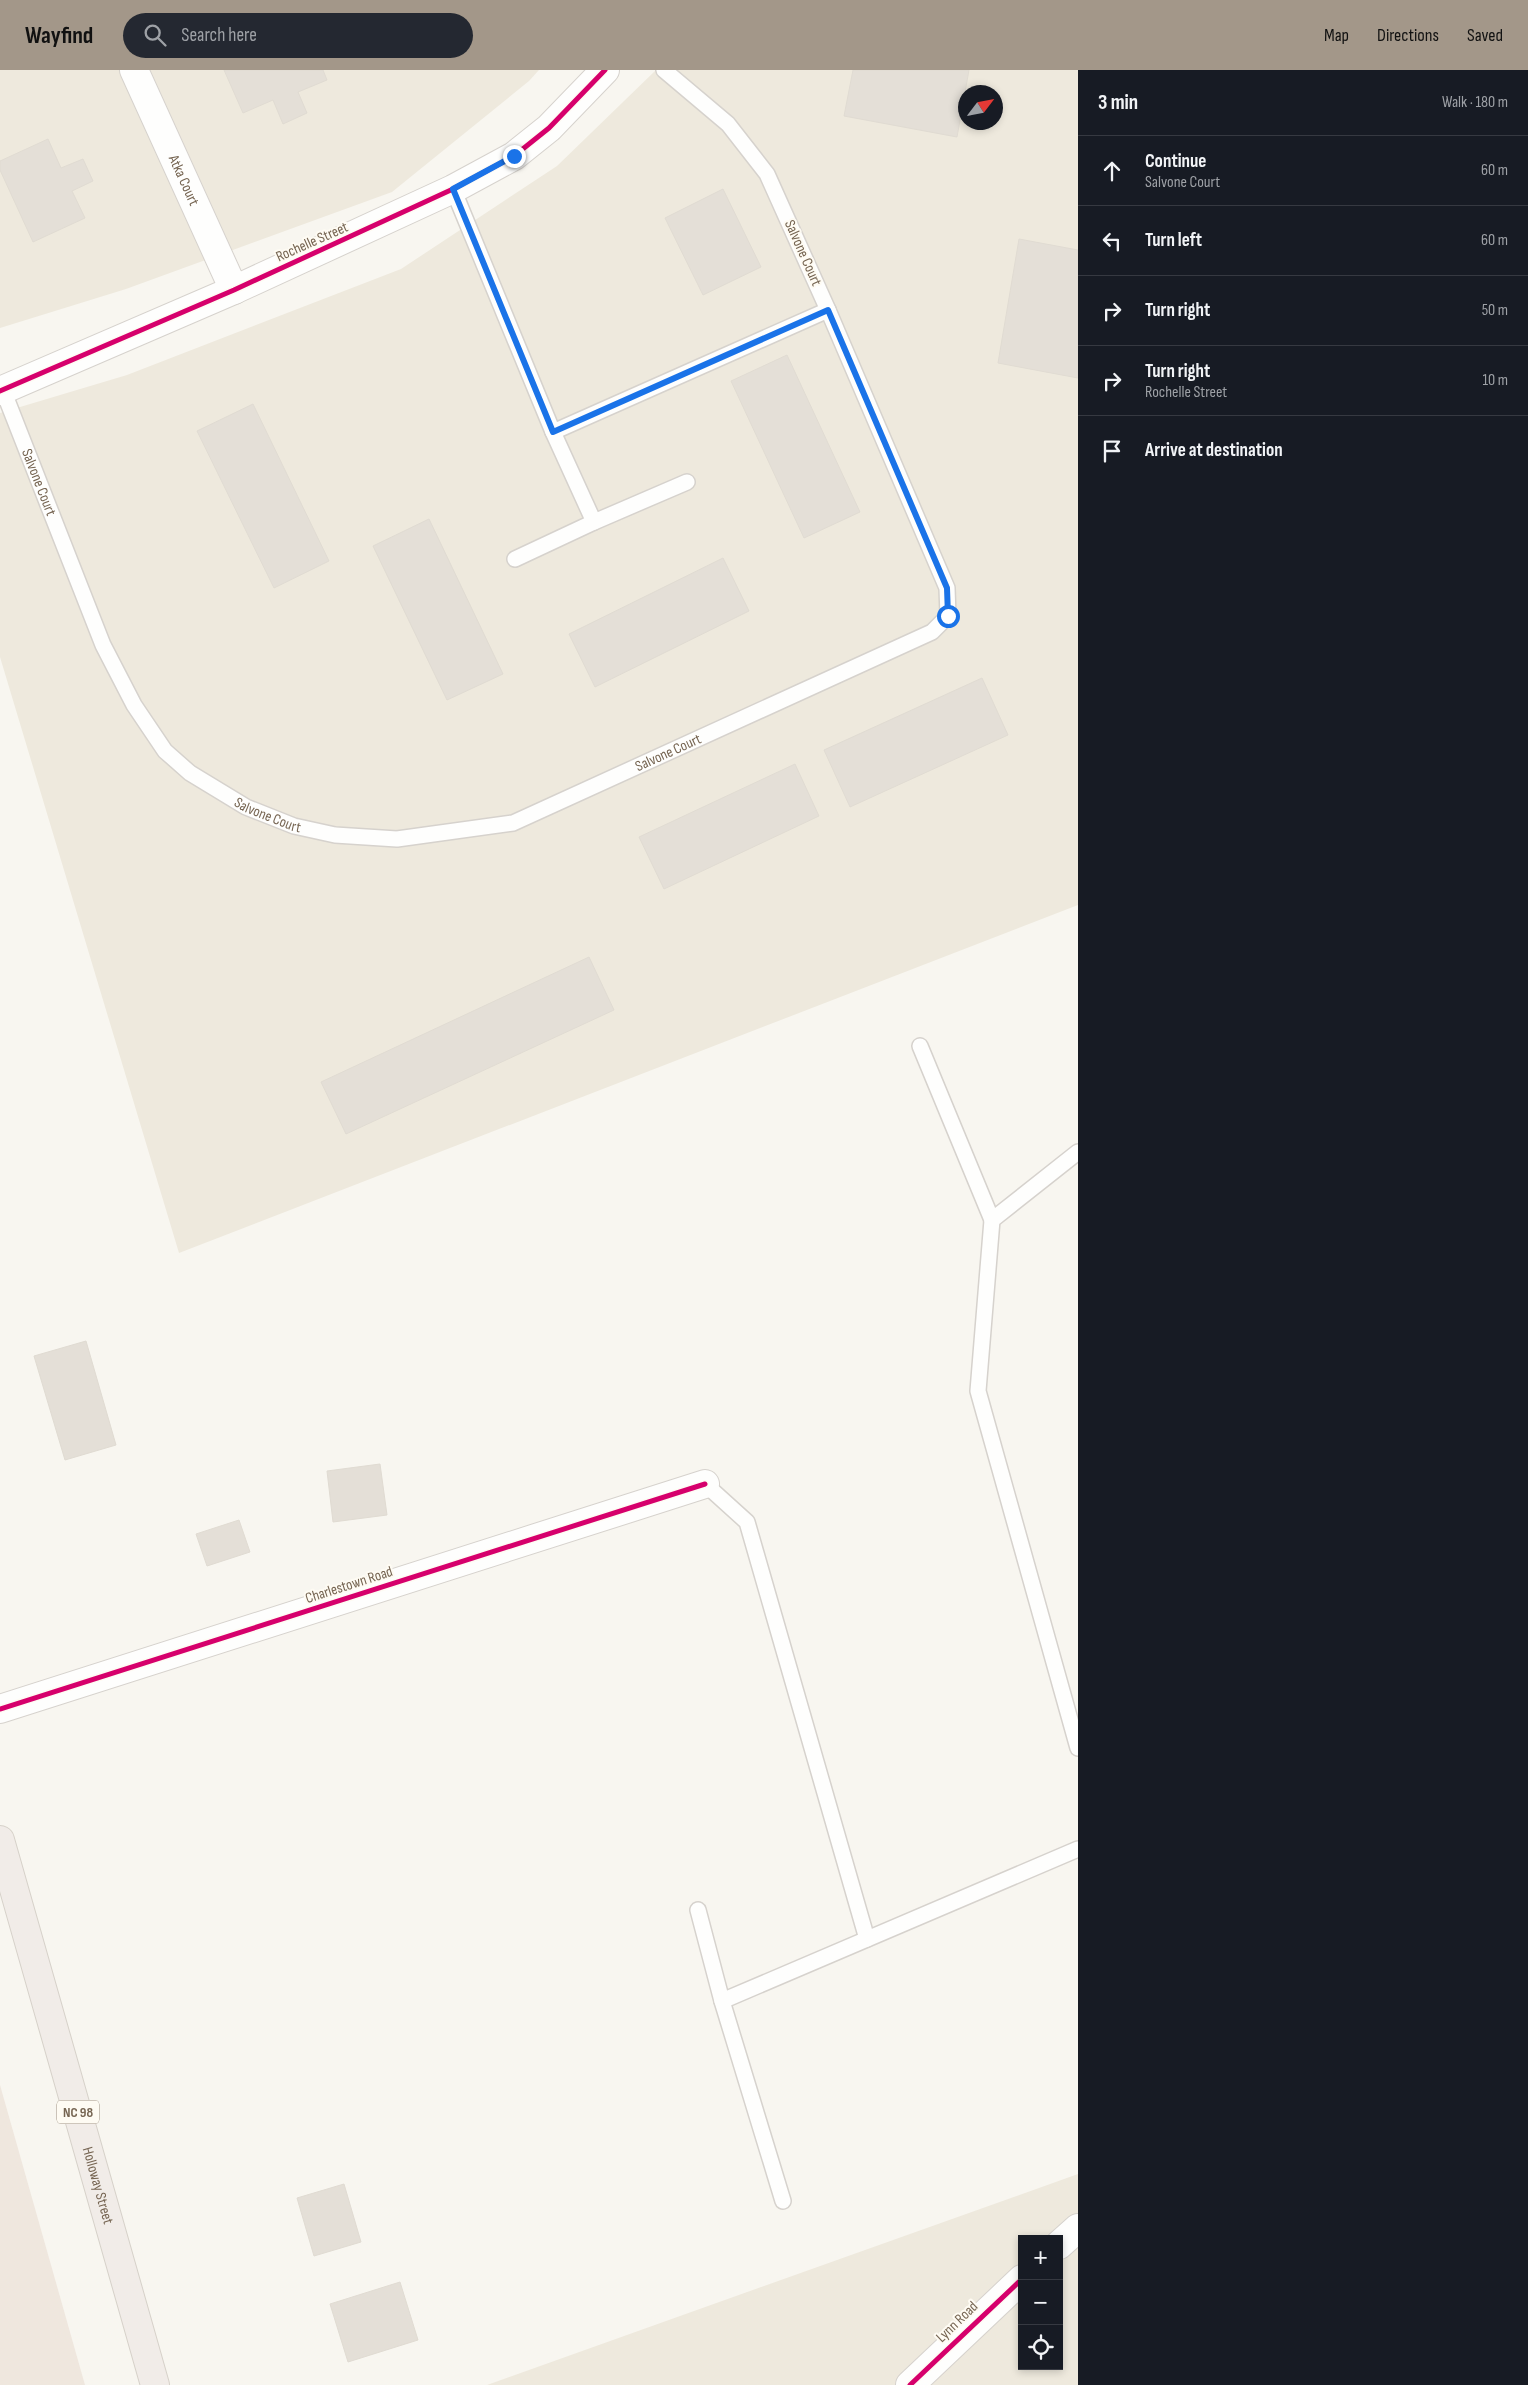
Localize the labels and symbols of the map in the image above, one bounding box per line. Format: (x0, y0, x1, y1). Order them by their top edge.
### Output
north arrow (958, 85, 1003, 130)
route end (503, 145, 526, 168)
street label: Atka Court (164, 151, 204, 209)
street label: Rochelle Street (273, 217, 351, 266)
street label: Salvone Court (780, 217, 826, 289)
street label: Salvone Court (17, 446, 61, 519)
route start (937, 605, 960, 628)
street label: Salvone Court (632, 729, 704, 776)
street label: Salvone Court (231, 793, 303, 837)
street label: Charlestown Road (303, 1562, 395, 1608)
road number: NC 98 (57, 2100, 99, 2124)
street label: Holloway Street (78, 2145, 118, 2226)
street label: Lynn Road (932, 2297, 982, 2347)

